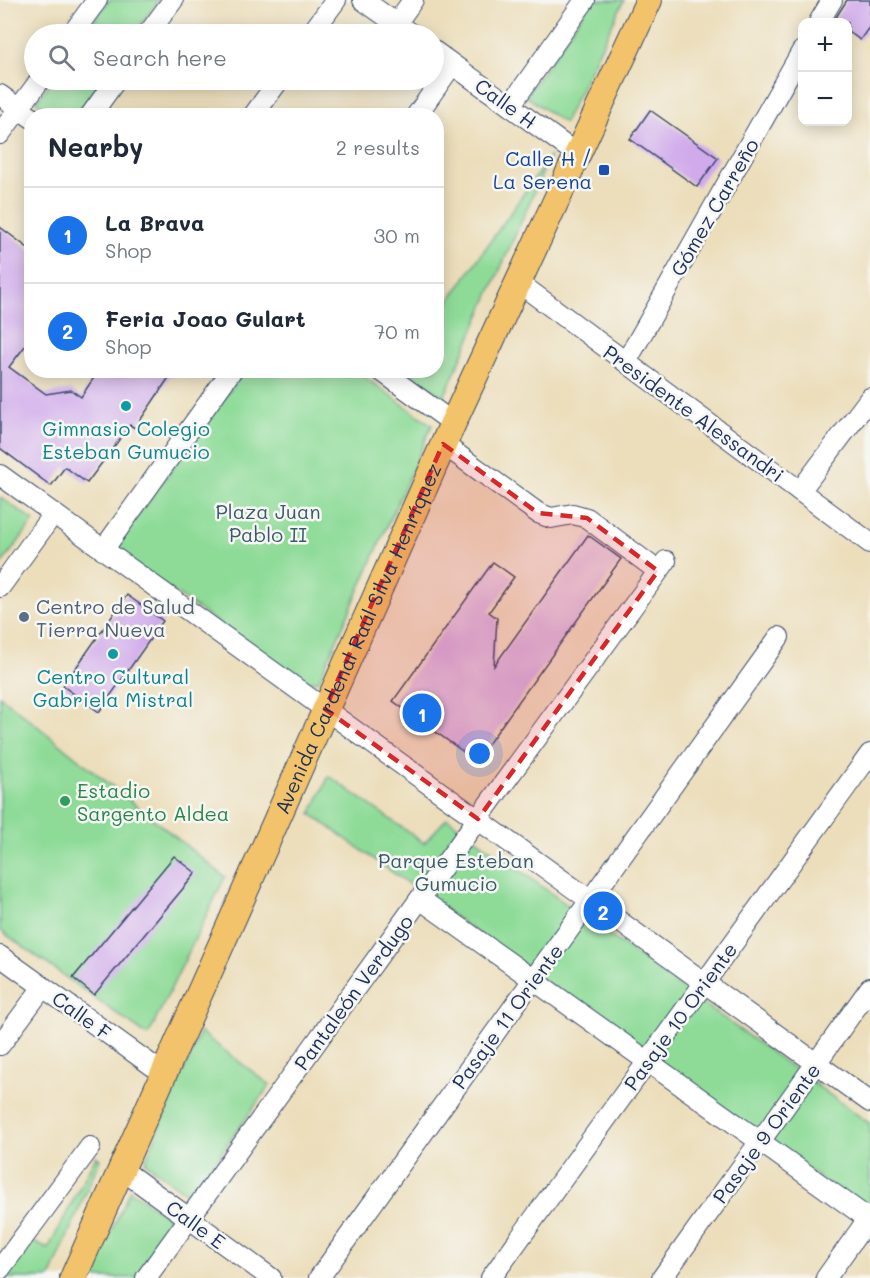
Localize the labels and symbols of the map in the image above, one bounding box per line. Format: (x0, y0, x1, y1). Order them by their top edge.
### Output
street label: Calle H (470, 72, 542, 134)
street label: Gómez Carreño (664, 133, 764, 280)
place label: Calle H / La Serena (493, 145, 592, 194)
marker: Calle H / La Serena (597, 163, 611, 177)
street label: Presidente Alessandri (598, 339, 790, 487)
marker: Gimnasio Colegio Esteban Gumucio (119, 399, 133, 413)
place label: Gimnasio Colegio Esteban Gumucio (42, 415, 210, 464)
street label: Avenida Cardenal Raúl Silva Henríquez (268, 459, 447, 818)
park label: Plaza Juan Pablo II (215, 498, 321, 547)
place label: Centro de Salud Tierra Nueva (36, 593, 195, 642)
marker: Centro de Salud Tierra Nueva (17, 610, 31, 624)
marker: Centro Cultural Gabriela Mistral (106, 647, 120, 661)
place label: Centro Cultural Gabriela Mistral (33, 663, 193, 712)
pin: 1 (402, 690, 442, 736)
your location (465, 739, 494, 768)
place label: Estadio Sargento Aldea (77, 777, 229, 826)
marker: Estadio Sargento Aldea (58, 794, 72, 808)
park label: Parque Esteban Gumucio (378, 847, 534, 896)
pin: 2 (584, 888, 622, 934)
street label: Pantaleón Verdugo (288, 909, 418, 1075)
street label: Pasaje 10 Oriente (618, 937, 742, 1095)
street label: Pasaje 11 Oriente (446, 938, 568, 1094)
street label: Calle F (47, 985, 117, 1045)
street label: Pasaje 9 Oriente (706, 1058, 826, 1208)
street label: Calle E (161, 1194, 231, 1254)

